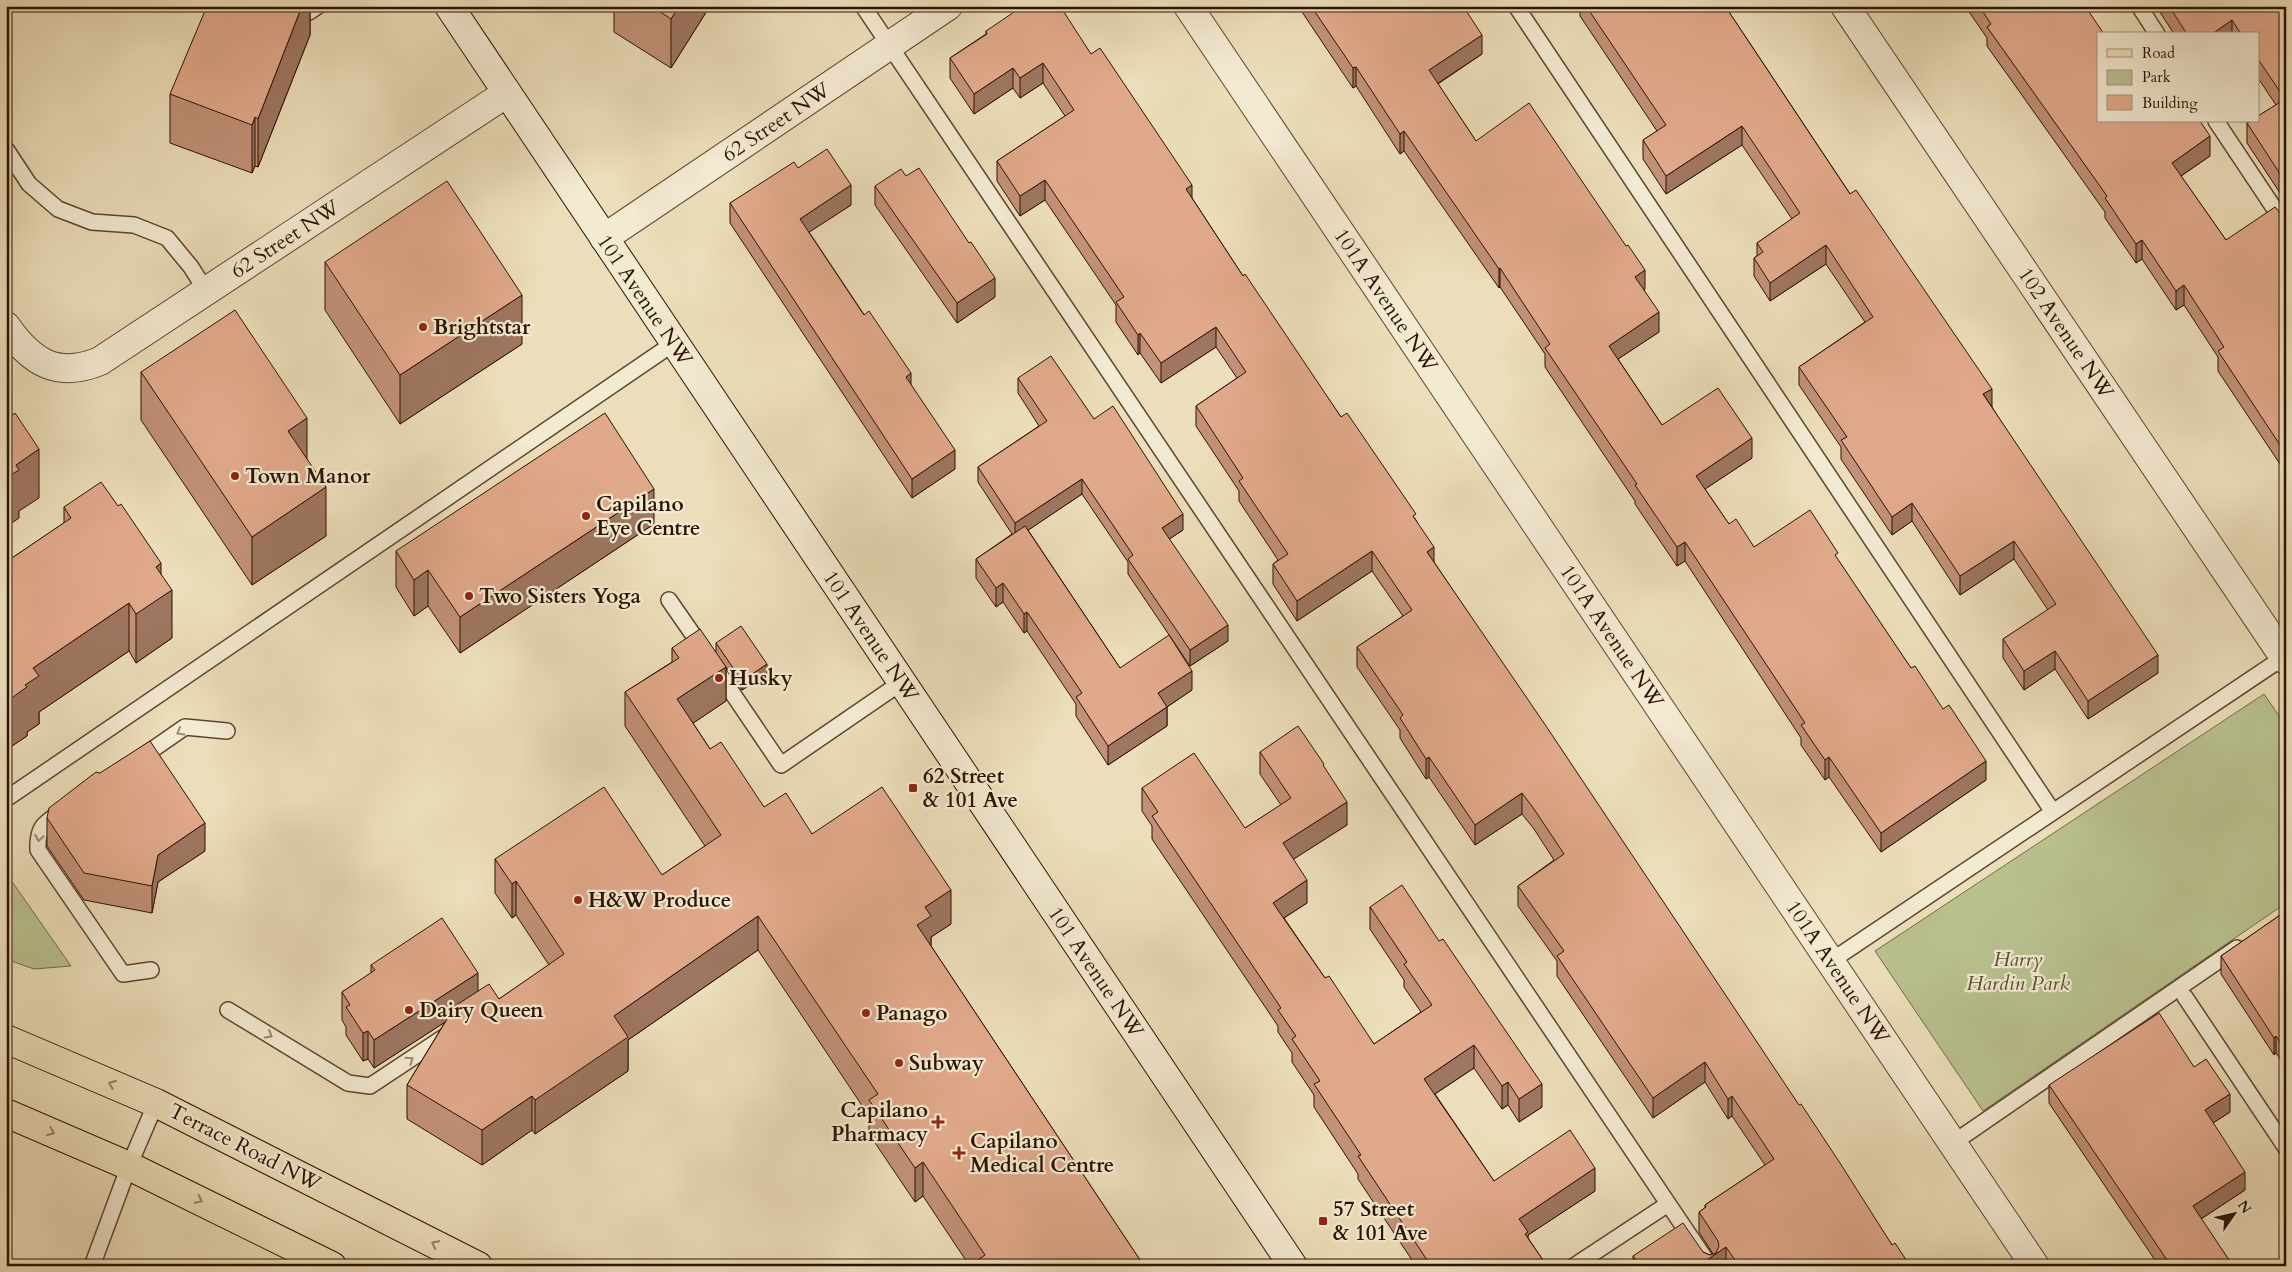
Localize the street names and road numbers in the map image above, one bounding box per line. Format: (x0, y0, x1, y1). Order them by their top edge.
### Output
street label: 62 Street NW (717, 75, 837, 169)
street label: 62 Street NW (225, 193, 346, 285)
street label: 101A Avenue NW (1327, 223, 1445, 379)
street label: 101 Avenue NW (590, 229, 700, 372)
street label: 102 Avenue NW (2011, 262, 2121, 405)
street label: 101A Avenue NW (1553, 559, 1671, 715)
street label: 101 Avenue NW (816, 565, 926, 708)
street label: 101A Avenue NW (1779, 895, 1897, 1051)
street label: 101 Avenue NW (1041, 901, 1151, 1044)
street label: Terrace Road NW (164, 1097, 326, 1199)

